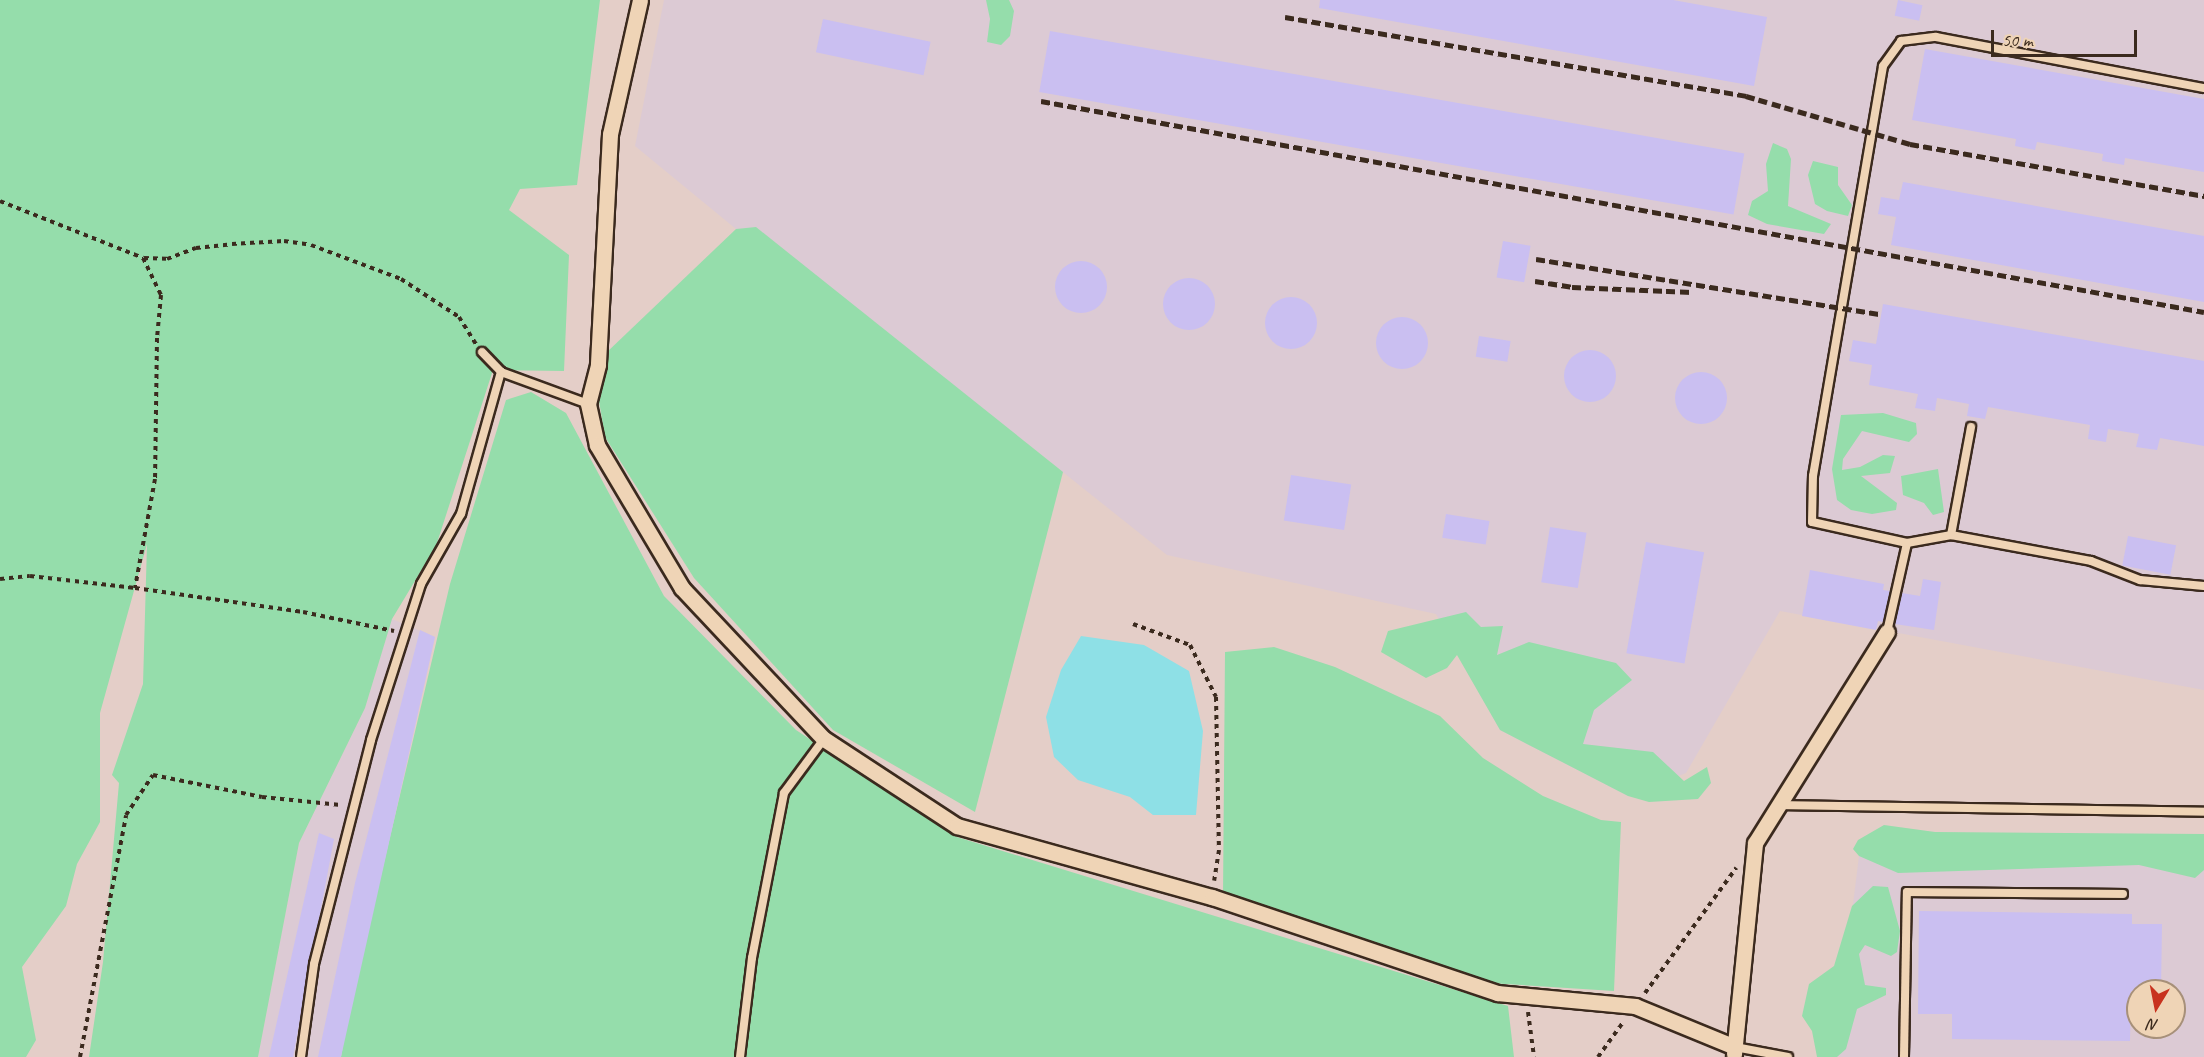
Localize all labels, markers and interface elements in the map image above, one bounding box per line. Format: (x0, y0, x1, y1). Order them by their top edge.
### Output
scale bar (1994, 18, 2140, 56)
text: 50 m (2002, 29, 2033, 51)
north arrow (2126, 979, 2186, 1039)
text: N (2147, 1014, 2160, 1035)

